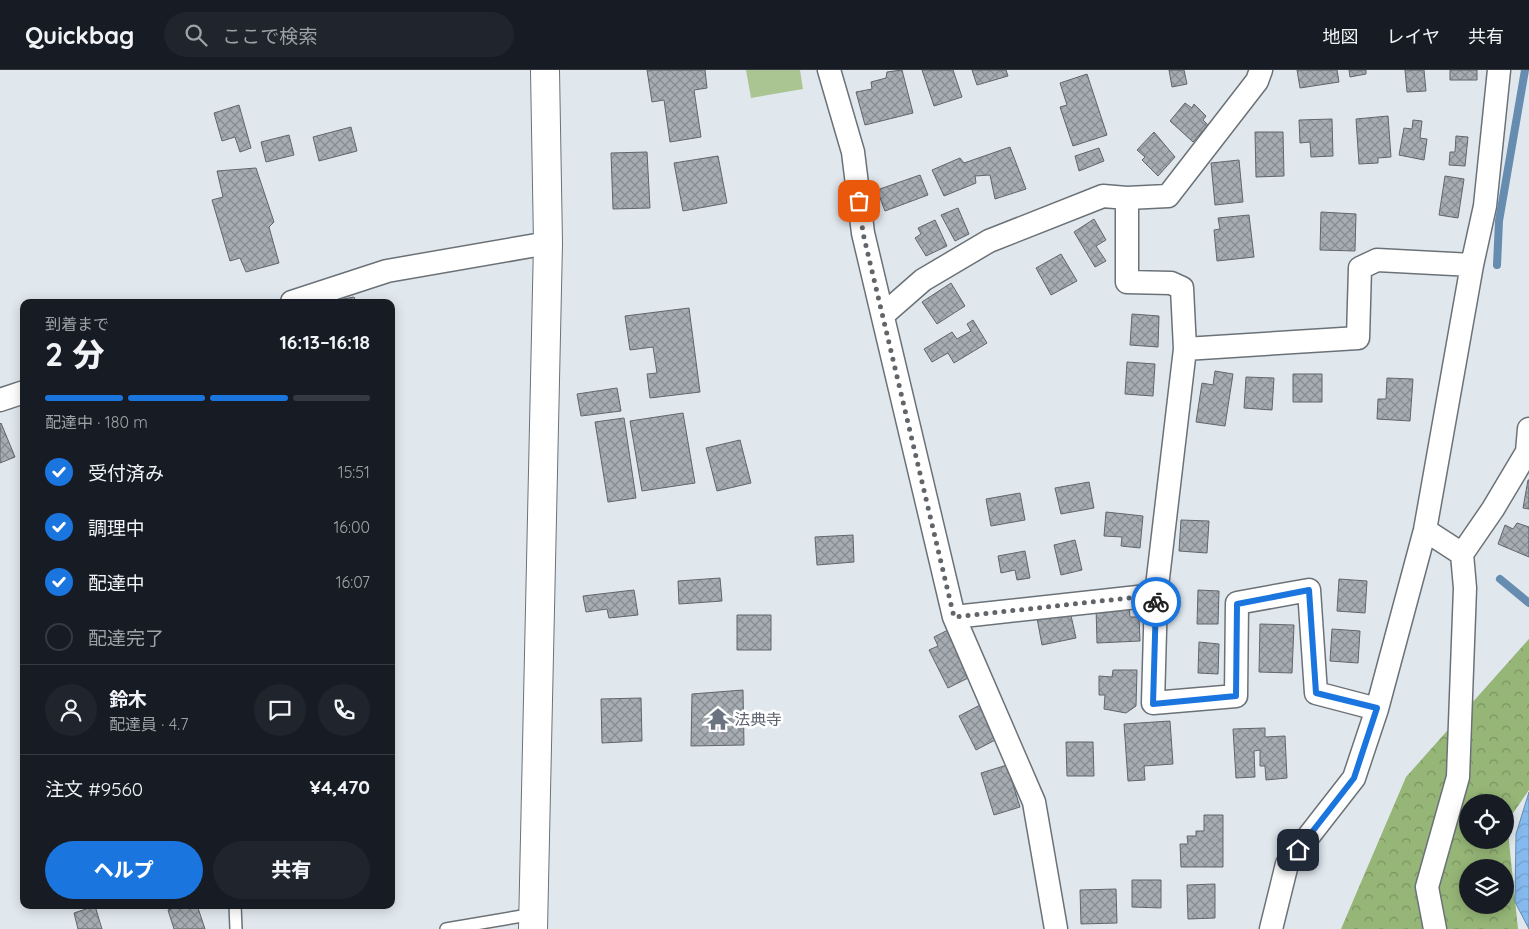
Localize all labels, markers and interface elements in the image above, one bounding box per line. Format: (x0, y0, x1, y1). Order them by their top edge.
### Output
search box (164, 12, 514, 57)
text: Quickbag (25, 20, 134, 50)
icon: search (182, 21, 210, 49)
text: ここで検索 (222, 24, 317, 48)
text: 地図 (1323, 25, 1359, 48)
text: レイヤ (1387, 25, 1440, 48)
text: 共有 (1468, 25, 1504, 48)
pin (838, 180, 880, 222)
icon: bag (845, 187, 873, 215)
text: 到着まで (45, 314, 109, 334)
text: 16:13–16:18 (279, 330, 370, 354)
text: 2 分 (45, 334, 104, 374)
text: 配達中 · 180 m (45, 412, 148, 432)
icon: check (45, 458, 73, 486)
text: 受付済み (88, 461, 164, 485)
text: 15:51 (338, 462, 370, 482)
icon: check (45, 513, 73, 541)
text: 調理中 (88, 516, 145, 540)
text: 16:00 (333, 517, 370, 537)
icon: check (45, 568, 73, 596)
text: 配達中 (88, 571, 145, 595)
text: 16:07 (336, 572, 370, 592)
courier (1131, 577, 1181, 627)
icon: bike (1142, 588, 1170, 616)
text: 配達完了 (88, 626, 164, 650)
button: person (45, 684, 97, 736)
button: chat (254, 684, 306, 736)
button: phone (318, 684, 370, 736)
text: 鈴木 (109, 687, 147, 711)
temple icon: 法典寺 (705, 706, 731, 732)
place label: 法典寺 (734, 709, 782, 729)
text: 配達員 · 4.7 (109, 714, 188, 734)
text: ¥4,470 (310, 775, 370, 799)
text: 注文 #9560 (45, 777, 143, 801)
map controls (1459, 794, 1514, 914)
button: locate (1459, 794, 1514, 849)
pin (1277, 829, 1319, 871)
icon: home (1284, 836, 1312, 864)
button: ヘルプ (45, 841, 203, 899)
button: 共有 (213, 841, 370, 899)
button: layers (1459, 859, 1514, 914)

